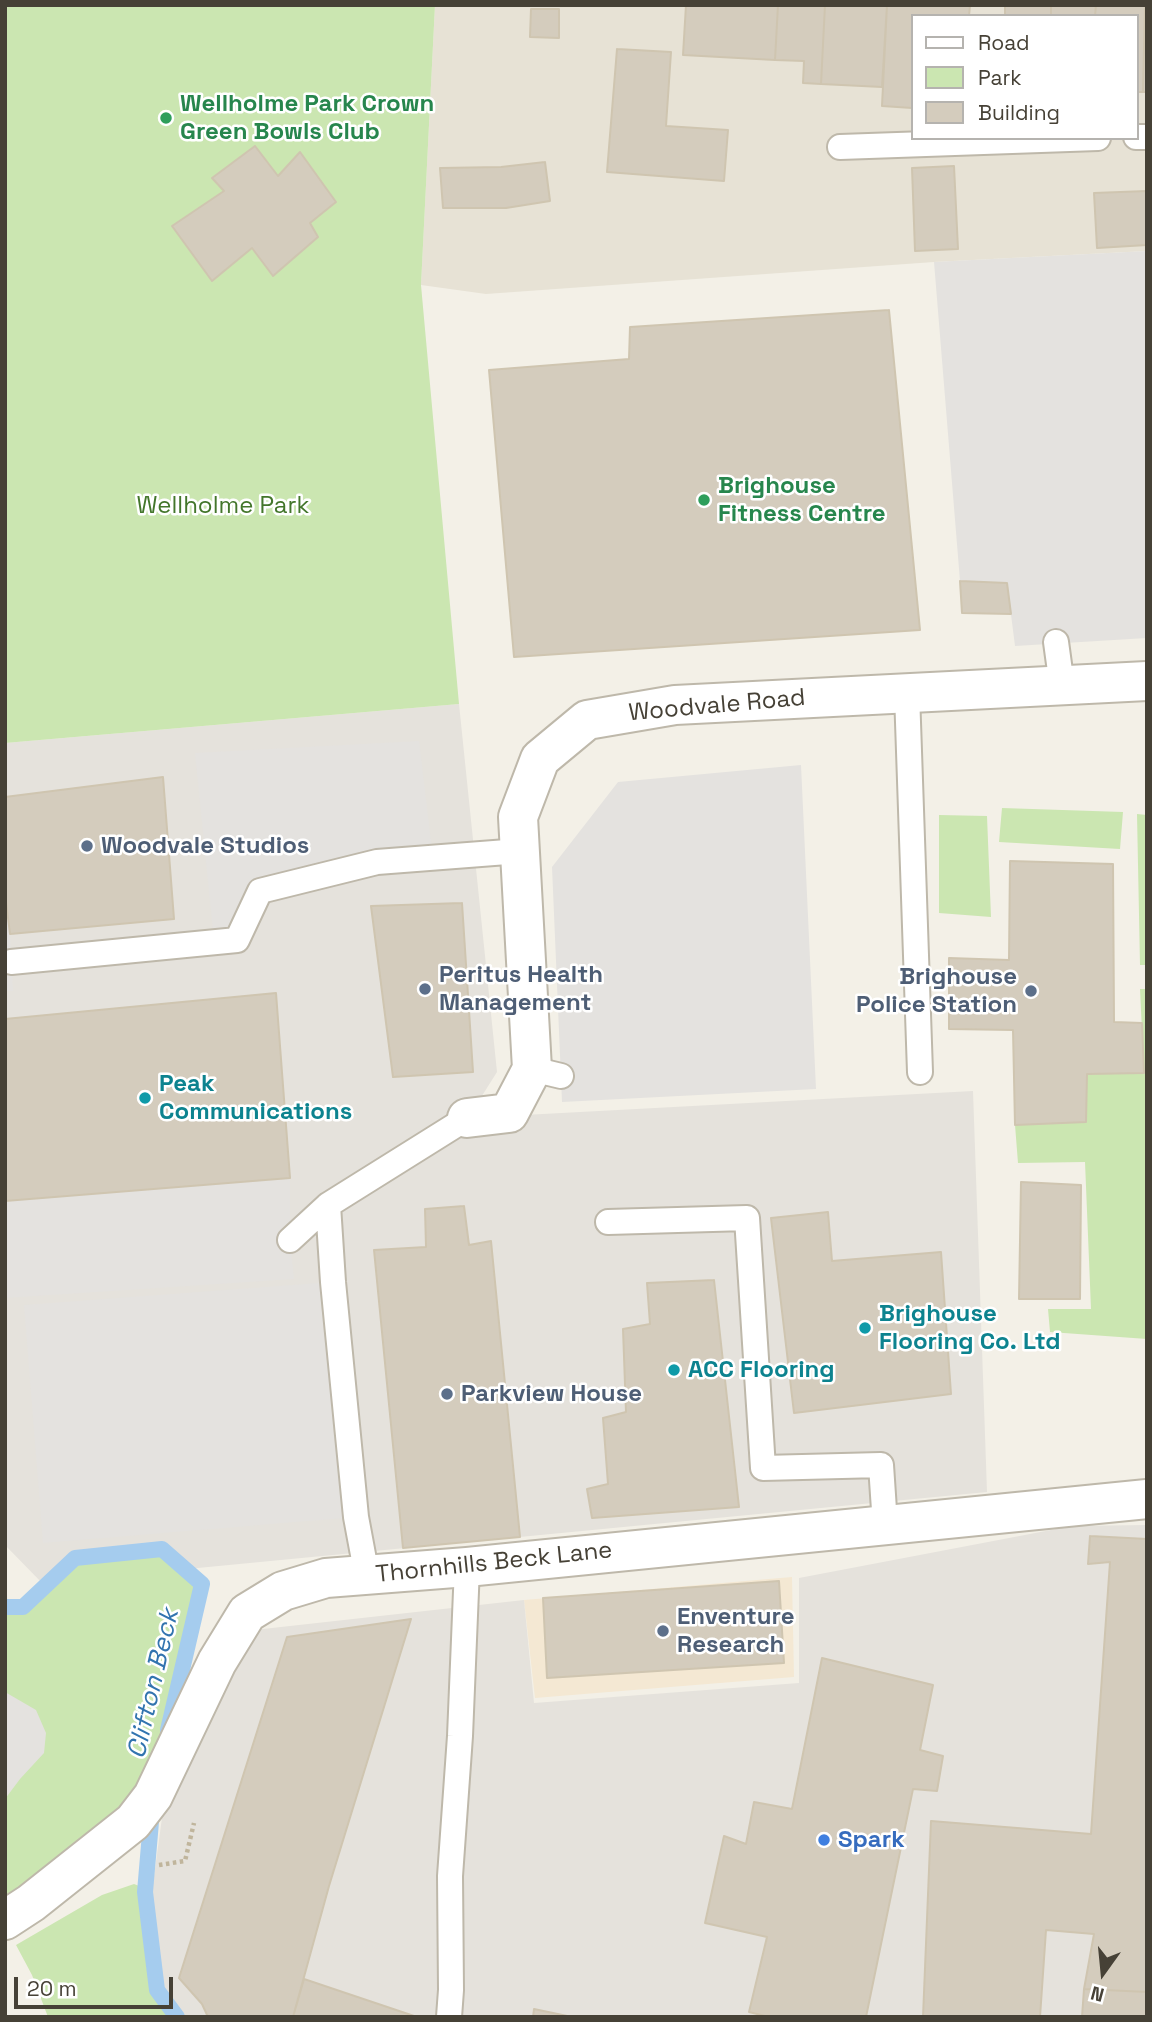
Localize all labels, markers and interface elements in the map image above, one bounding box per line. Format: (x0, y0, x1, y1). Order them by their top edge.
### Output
legend (911, 14, 1138, 140)
text: Road (978, 29, 1030, 56)
text: Park (978, 64, 1022, 91)
place label: Wellholme Park Crown Green Bowls Club (180, 90, 434, 146)
text: Building (978, 99, 1060, 126)
marker: Wellholme Park Crown Green Bowls Club (158, 110, 174, 126)
place label: Brighouse Fitness Centre (718, 472, 886, 528)
park label: Wellholme Park (137, 492, 309, 520)
marker: Brighouse Fitness Centre (696, 492, 712, 508)
street label: Woodvale Road (627, 684, 807, 728)
place label: Woodvale Studios (101, 832, 309, 860)
marker: Woodvale Studios (79, 838, 95, 854)
place label: Peritus Health Management (439, 961, 603, 1017)
place label: Brighouse Police Station (856, 963, 1017, 1019)
marker: Peritus Health Management (417, 981, 433, 997)
marker: Brighouse Police Station (1023, 983, 1039, 999)
place label: Peak Communications (159, 1070, 352, 1126)
marker: Peak Communications (137, 1090, 153, 1106)
place label: Brighouse Flooring Co. Ltd (879, 1300, 1061, 1356)
marker: Brighouse Flooring Co. Ltd (857, 1320, 873, 1336)
place label: ACC Flooring (688, 1356, 835, 1384)
marker: ACC Flooring (666, 1362, 682, 1378)
place label: Parkview House (461, 1380, 642, 1408)
marker: Parkview House (439, 1386, 455, 1402)
street label: Thornhills Beck Lane (374, 1536, 614, 1590)
place label: Enventure Research (677, 1603, 795, 1659)
water label: Clifton Beck (122, 1606, 186, 1762)
marker: Enventure Research (655, 1623, 671, 1639)
place label: Spark (838, 1826, 905, 1854)
marker: Spark (816, 1832, 832, 1848)
north arrow (1068, 1938, 1138, 2008)
scale bar (18, 1962, 177, 2006)
text: 20 m (27, 1975, 77, 2002)
text: N (1088, 1980, 1107, 2007)

